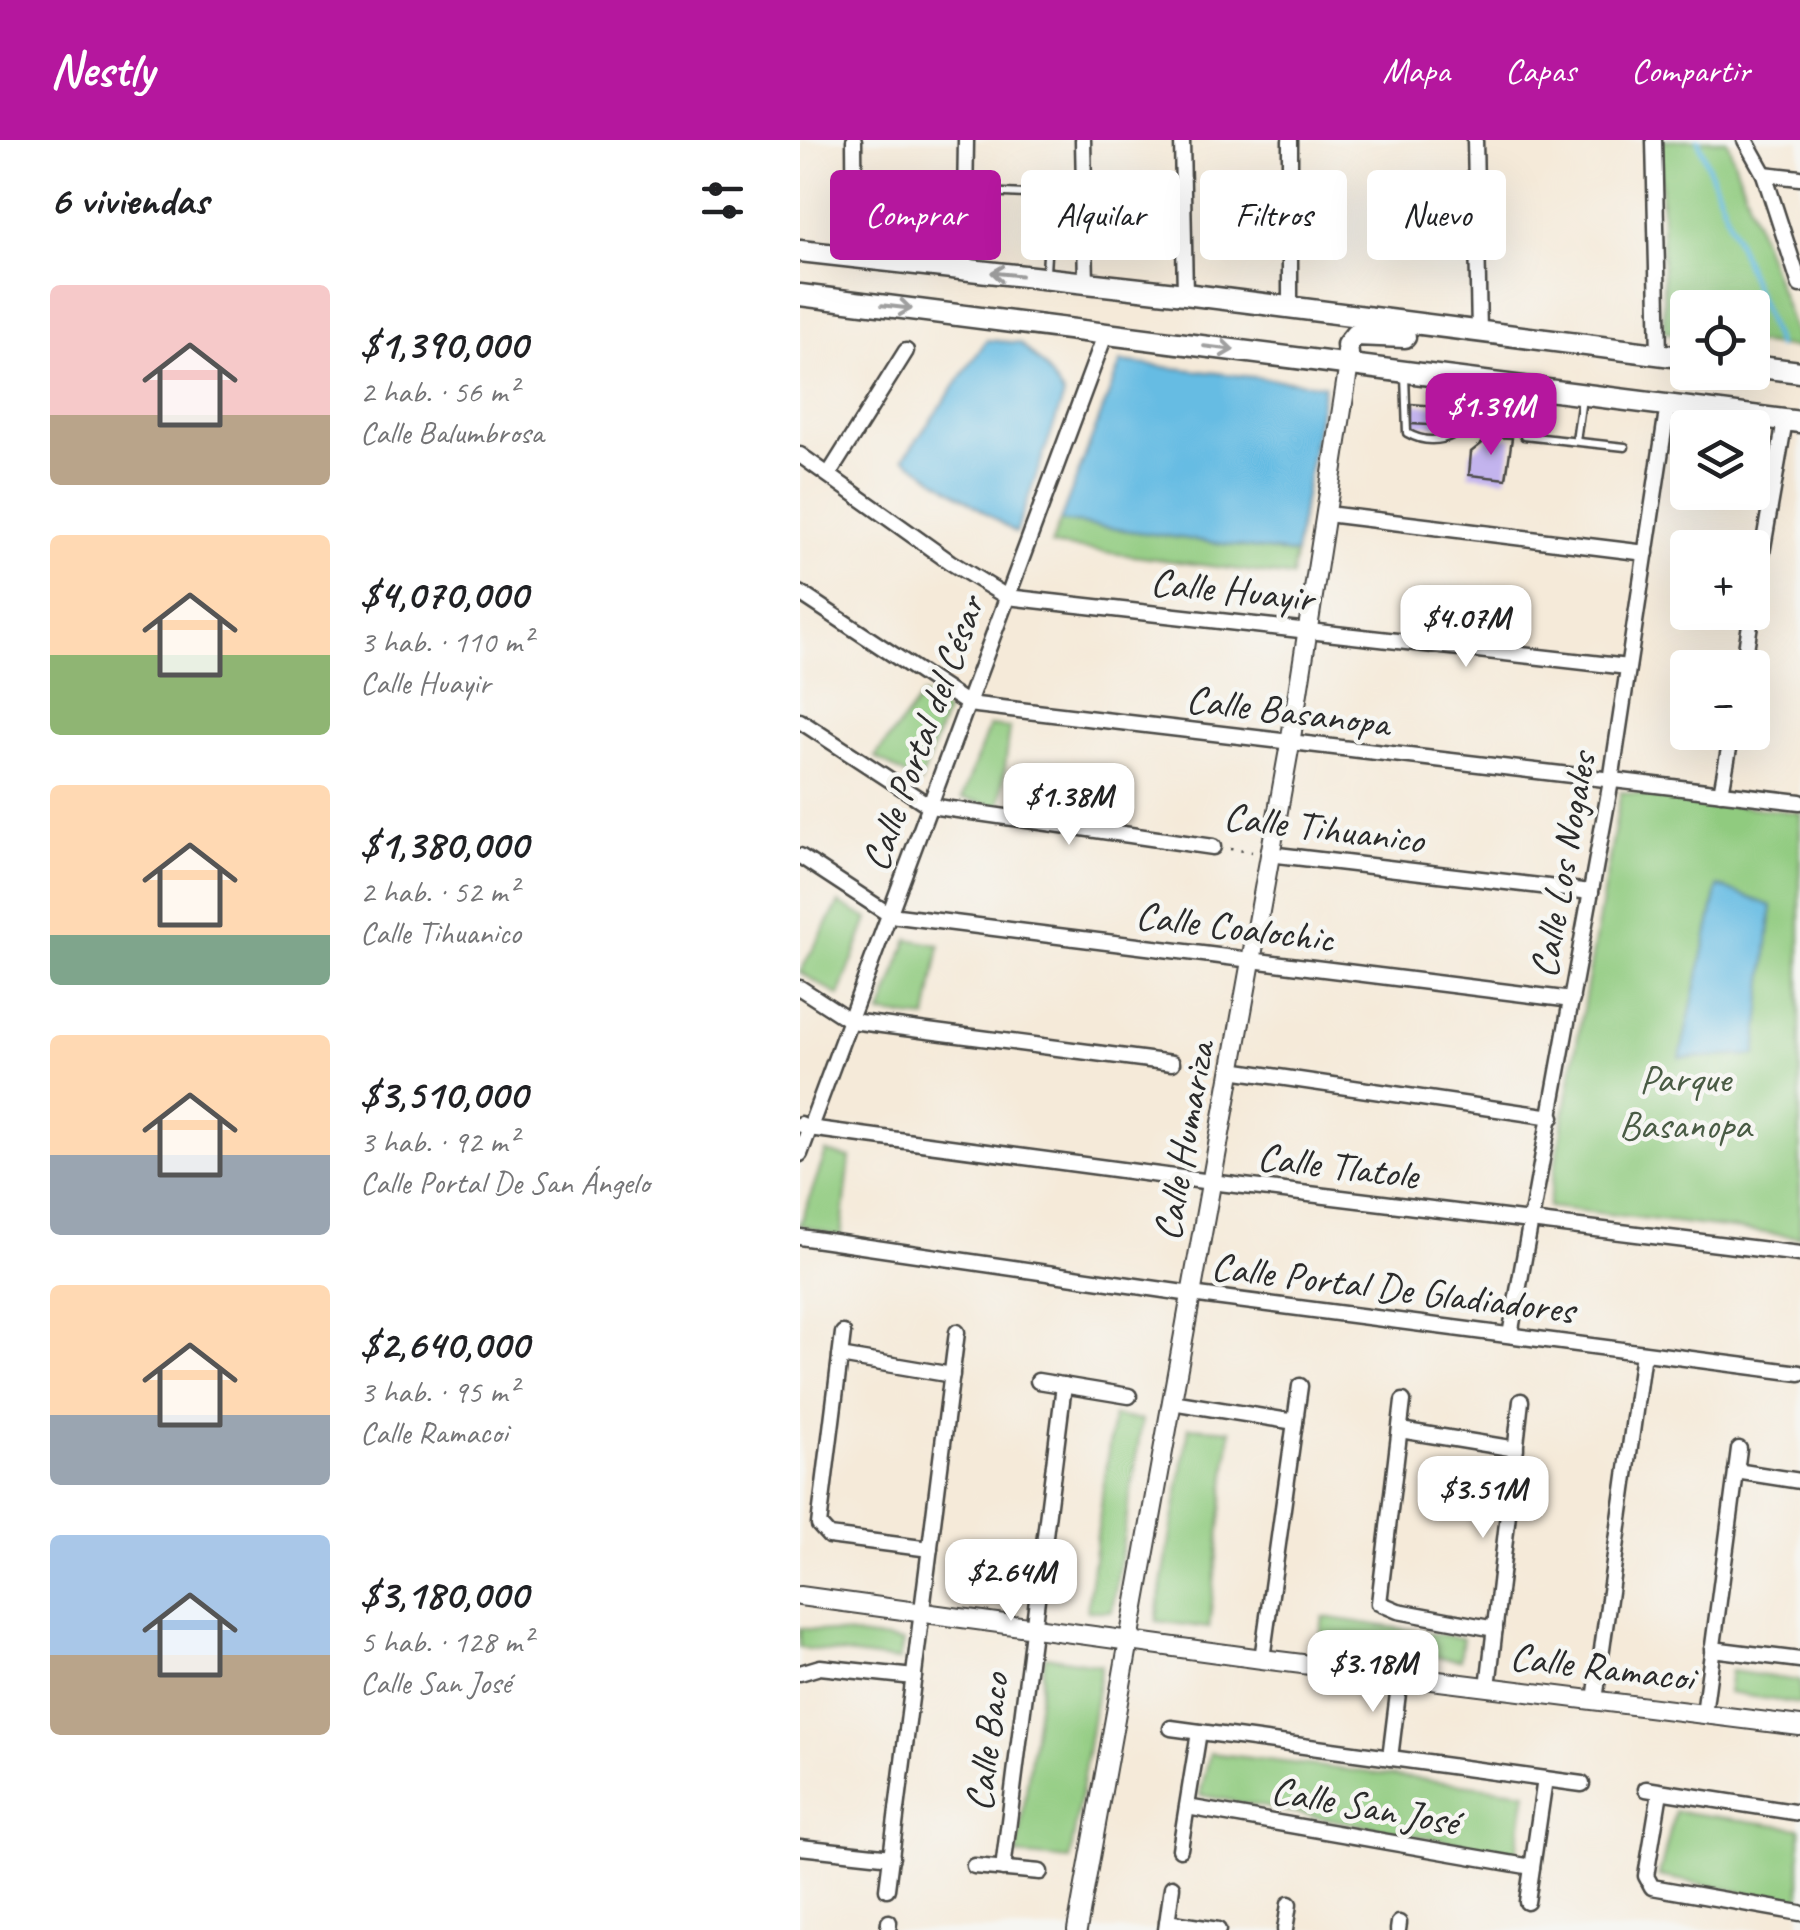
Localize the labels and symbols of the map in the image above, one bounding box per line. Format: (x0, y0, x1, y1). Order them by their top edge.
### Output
one-way arrow (991, 264, 1023, 283)
one-way arrow (880, 299, 912, 317)
one-way arrow (1202, 339, 1235, 358)
pin: $1.39M (1410, 373, 1572, 458)
street label: Calle Huayir (1148, 557, 1319, 624)
pin: $4.07M (1385, 585, 1547, 670)
street label: Calle Portal del César (850, 587, 997, 878)
street label: Calle Basanopa (1183, 674, 1396, 749)
street label: Calle Los Nogales (1519, 746, 1608, 982)
pin: $1.38M (988, 763, 1150, 848)
street label: Calle Tihuanico (1221, 791, 1429, 865)
street label: Calle Coalochic (1133, 890, 1338, 964)
street label: Calle Humariza (1142, 1034, 1227, 1244)
park label: Parque Basanopa (1619, 1054, 1754, 1150)
street label: Calle Tlatole (1255, 1131, 1424, 1201)
street label: Calle Portal De Gladiadores (1209, 1241, 1581, 1335)
pin: $3.51M (1402, 1456, 1564, 1541)
pin: $2.64M (930, 1539, 1092, 1624)
pin: $3.18M (1292, 1630, 1454, 1715)
street label: Calle Ramacoi (1507, 1631, 1701, 1704)
street label: Calle Baco (954, 1668, 1020, 1814)
street label: Calle San José (1267, 1765, 1468, 1848)

